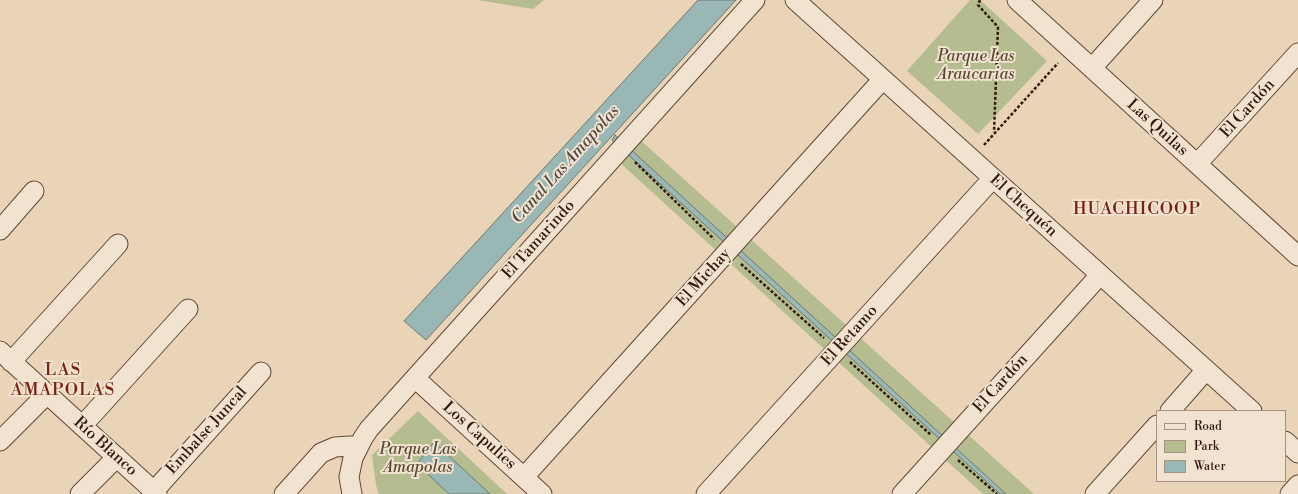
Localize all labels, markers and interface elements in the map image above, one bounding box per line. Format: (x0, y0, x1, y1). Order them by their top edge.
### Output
park label: Parque Las Araucarias (937, 47, 1015, 85)
street label: El Cardón (1217, 76, 1279, 142)
street label: Las Quilas (1122, 96, 1192, 160)
water label: Canal Las Amapolas (508, 102, 624, 228)
street label: El Chequén (985, 171, 1061, 241)
street label: El Tamarindo (498, 197, 580, 283)
district label: HUACHICOOP (1073, 200, 1201, 220)
street label: El Michay (673, 245, 735, 311)
street label: El Retamo (818, 302, 882, 370)
street label: El Cardón (970, 351, 1032, 417)
district label: LAS AMAPOLAS (11, 361, 115, 401)
street label: Embalse Juncal (162, 383, 252, 479)
street label: Los Capulies (438, 398, 520, 474)
legend (1156, 410, 1286, 482)
street label: Río Blanco (69, 413, 141, 481)
text: Road (1194, 419, 1222, 434)
text: Park (1194, 439, 1219, 454)
park label: Parque Las Amapolas (379, 440, 457, 478)
text: Water (1194, 459, 1226, 474)

